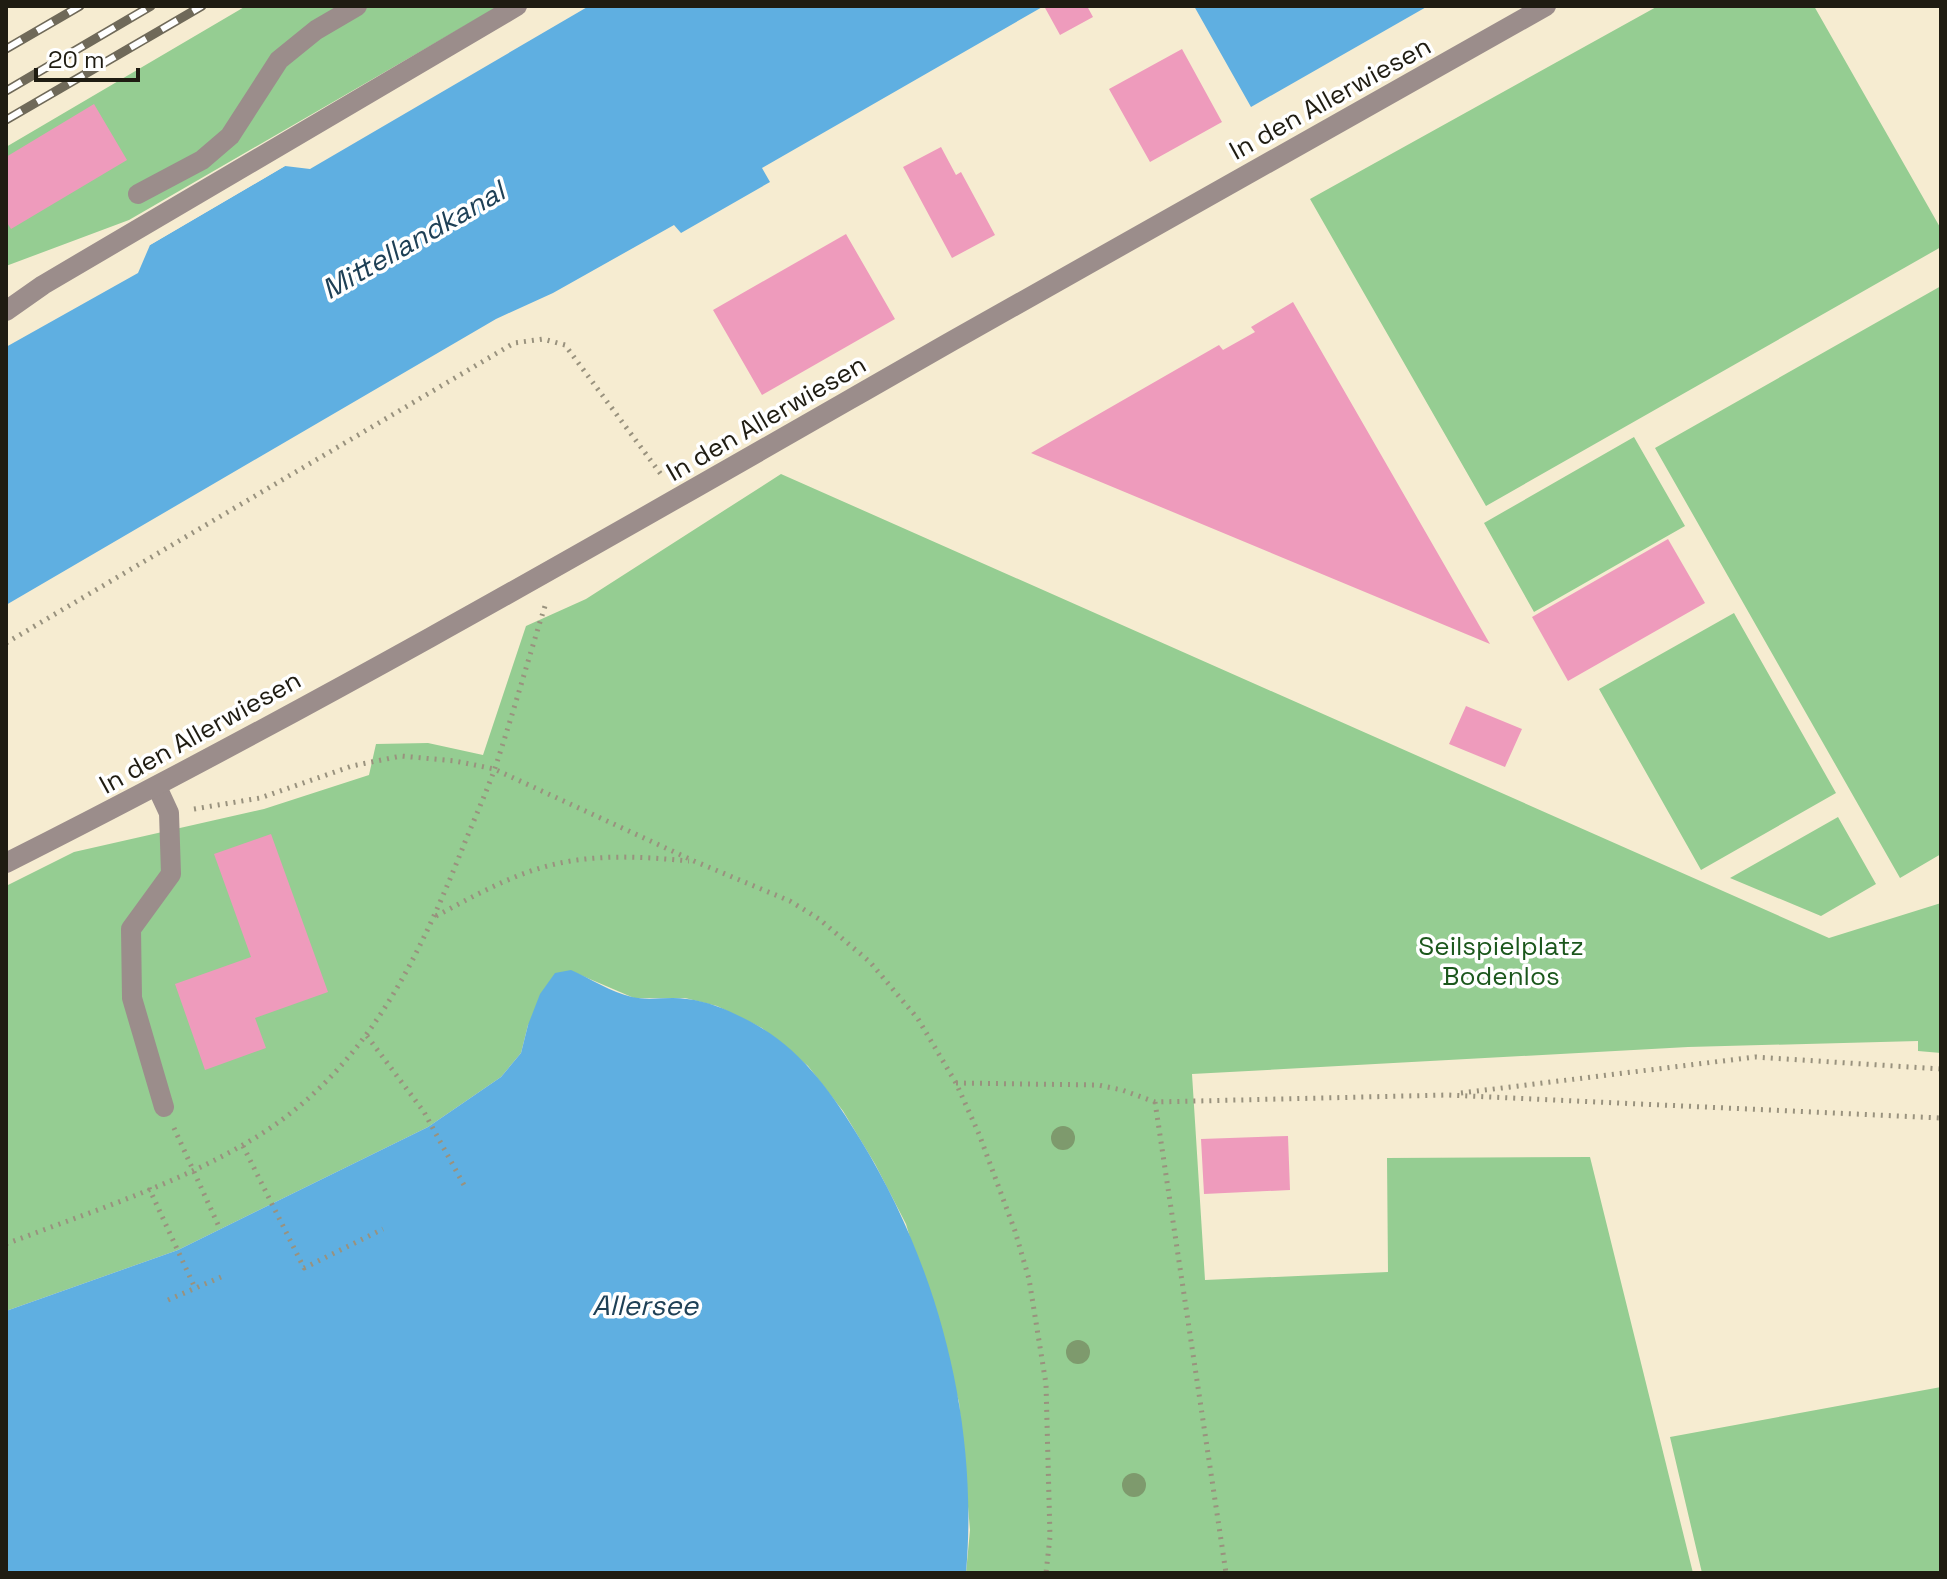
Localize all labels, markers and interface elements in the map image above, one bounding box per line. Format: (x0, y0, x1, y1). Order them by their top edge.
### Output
street label: In den Allerwiesen (1223, 29, 1437, 167)
scale bar (36, 32, 138, 82)
text: 20 m (48, 44, 105, 75)
water label: Mittellandkanal (315, 171, 514, 307)
street label: In den Allerwiesen (660, 347, 872, 489)
street label: In den Allerwiesen (93, 663, 307, 801)
park label: Seilspielplatz Bodenlos (1418, 929, 1584, 993)
water label: Allersee (592, 1287, 699, 1323)

